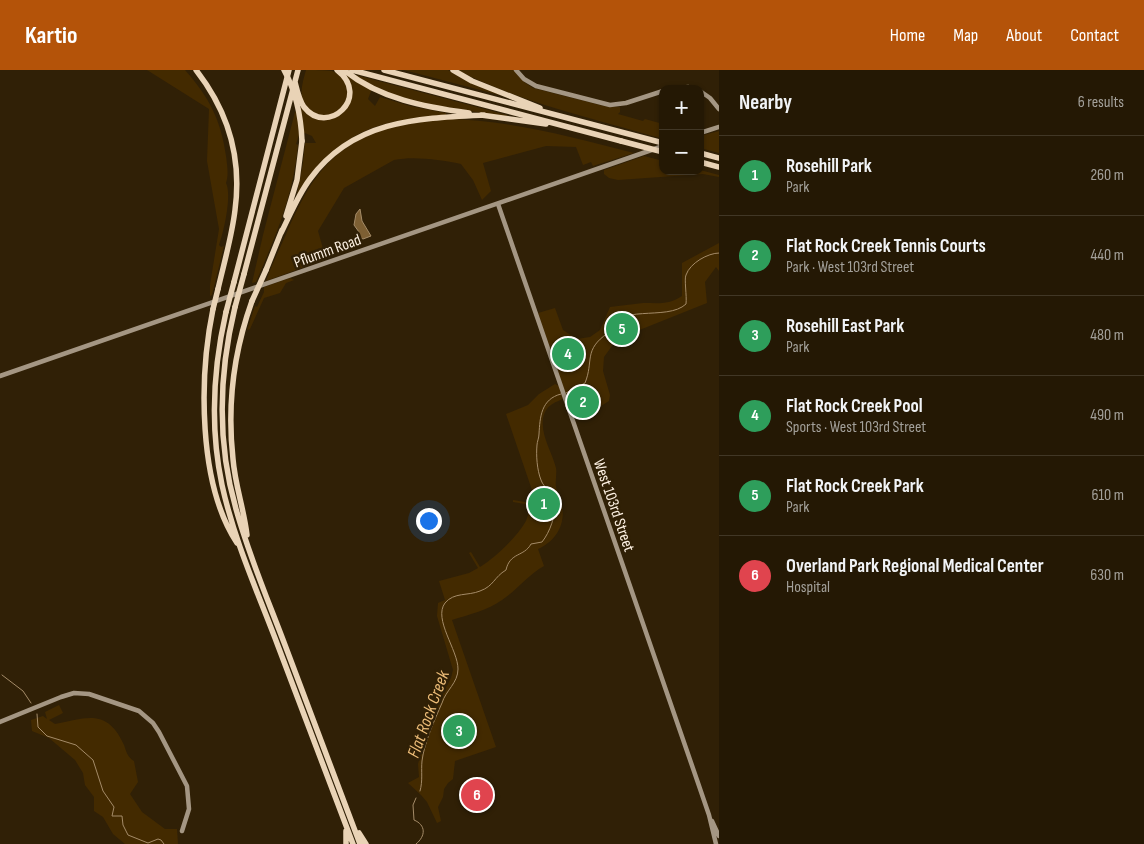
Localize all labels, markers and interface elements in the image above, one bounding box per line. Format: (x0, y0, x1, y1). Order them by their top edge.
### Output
text: Kartio (25, 21, 77, 50)
text: Home (890, 25, 925, 46)
text: Map (953, 25, 978, 46)
text: About (1006, 25, 1042, 46)
text: Contact (1070, 25, 1119, 46)
map controls (659, 85, 704, 175)
button: + (659, 85, 704, 130)
text: Nearby (739, 90, 792, 115)
text: 6 results (1078, 93, 1124, 112)
button: − (659, 130, 704, 175)
text: Rosehill Park (786, 155, 872, 178)
text: 1 (752, 166, 758, 185)
text: 260 m (1090, 166, 1124, 185)
text: Park (786, 178, 809, 197)
street label: Pflumm Road (291, 230, 364, 272)
text: Flat Rock Creek Tennis Courts (786, 235, 986, 258)
text: 2 (751, 246, 759, 265)
text: 440 m (1091, 246, 1124, 265)
text: Park · West 103rd Street (786, 258, 914, 277)
pin: 5 (606, 310, 638, 348)
text: Rosehill East Park (786, 315, 904, 338)
text: 3 (751, 326, 759, 345)
text: 480 m (1090, 326, 1124, 345)
pin: 4 (552, 335, 584, 373)
text: Park (786, 338, 809, 357)
pin: 2 (567, 383, 599, 421)
text: Flat Rock Creek Pool (786, 395, 923, 418)
text: 4 (751, 406, 759, 425)
text: 490 m (1090, 406, 1124, 425)
text: Sports · West 103rd Street (786, 418, 926, 437)
street label: West 103rd Street (589, 457, 638, 554)
text: Flat Rock Creek Park (786, 475, 924, 498)
pin: 1 (528, 485, 560, 523)
text: 5 (751, 486, 759, 505)
text: 610 m (1091, 486, 1124, 505)
text: Park (786, 498, 809, 517)
your location (416, 508, 442, 534)
text: Overland Park Regional Medical Center (786, 555, 1044, 578)
text: 6 (751, 566, 759, 585)
text: 630 m (1090, 566, 1124, 585)
text: Hospital (786, 578, 830, 597)
water label: Flat Rock Creek (403, 666, 454, 761)
pin: 3 (443, 712, 475, 750)
pin: 6 (461, 776, 493, 814)

